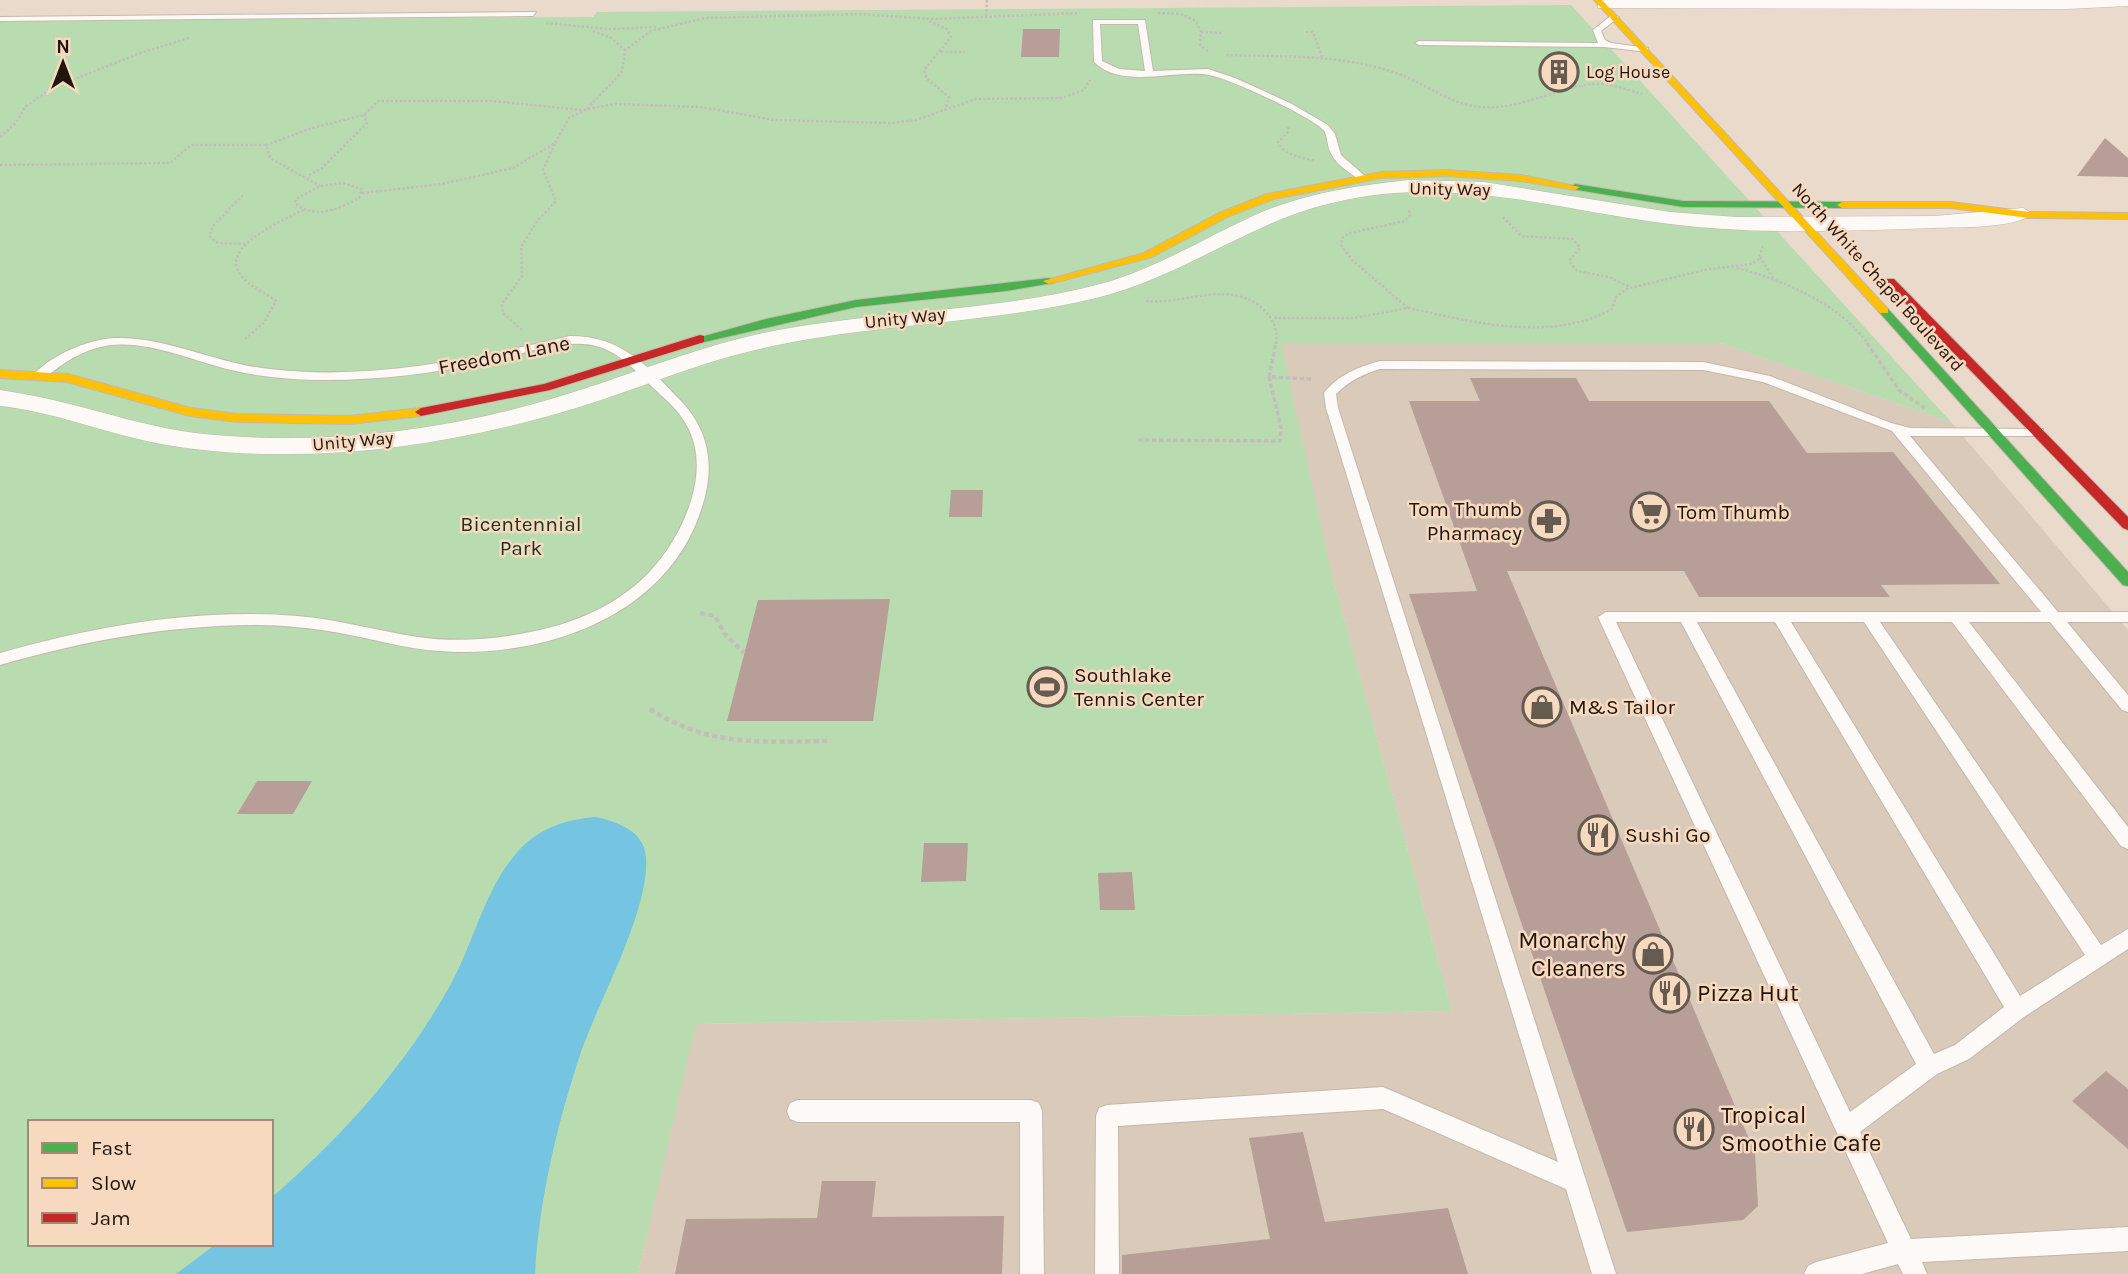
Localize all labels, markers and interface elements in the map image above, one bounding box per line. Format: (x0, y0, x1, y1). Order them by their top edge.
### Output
north arrow (28, 28, 98, 98)
text: N (56, 36, 70, 58)
building icon: Log House (1538, 51, 1580, 93)
place label: Log House (1586, 61, 1670, 83)
street label: Unity Way (1409, 177, 1491, 201)
street label: North White Chapel Boulevard (1787, 178, 1969, 376)
street label: Unity Way (863, 303, 947, 333)
street label: Freedom Lane (436, 330, 572, 380)
street label: Unity Way (312, 426, 395, 455)
supermarket icon: Tom Thumb (1629, 491, 1671, 533)
place label: Tom Thumb Pharmacy (1409, 497, 1522, 545)
pharmacy icon: Tom Thumb Pharmacy (1528, 500, 1570, 542)
place label: Tom Thumb (1677, 500, 1790, 524)
park label: Bicentennial Park (460, 512, 582, 560)
place label: Southlake Tennis Center (1074, 663, 1204, 711)
sports icon: Southlake Tennis Center (1026, 666, 1068, 708)
shop icon: M&S Tailor (1521, 686, 1563, 728)
place label: M&S Tailor (1569, 695, 1676, 719)
restaurant icon: Sushi Go (1577, 814, 1619, 856)
place label: Sushi Go (1625, 823, 1710, 847)
place label: Monarchy Cleaners (1518, 926, 1626, 982)
shop icon: Monarchy Cleaners (1632, 933, 1674, 975)
restaurant icon: Pizza Hut (1649, 972, 1691, 1014)
place label: Pizza Hut (1697, 979, 1799, 1007)
place label: Tropical Smoothie Cafe (1721, 1101, 1881, 1157)
restaurant icon: Tropical Smoothie Cafe (1673, 1108, 1715, 1150)
legend (28, 1120, 273, 1246)
text: Fast (91, 1136, 132, 1160)
text: Slow (91, 1171, 136, 1195)
text: Jam (91, 1206, 131, 1230)

